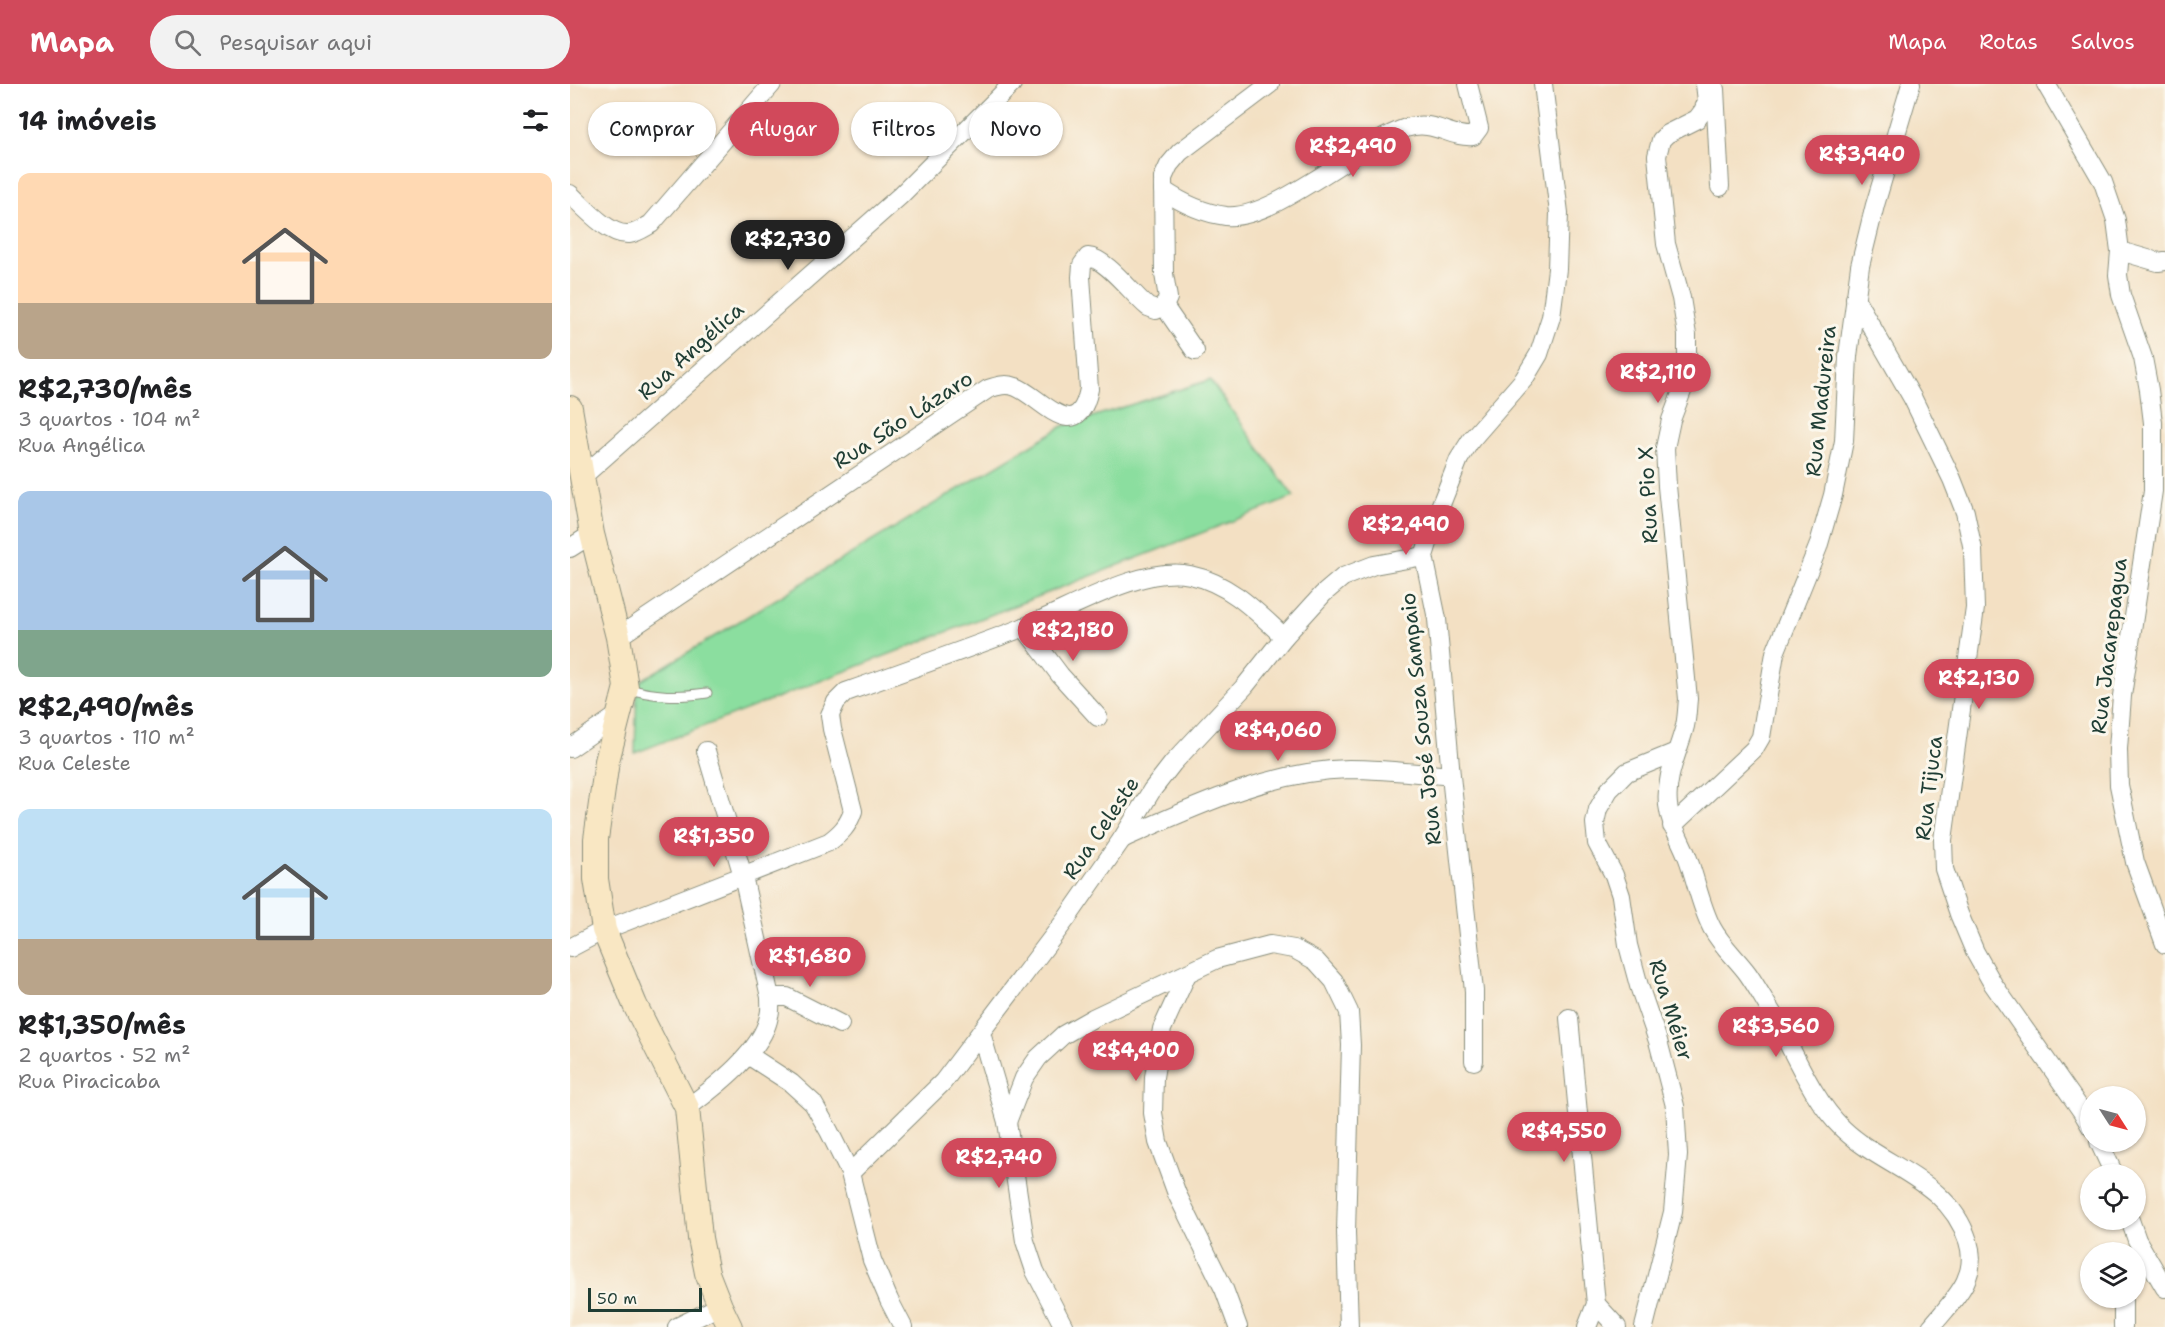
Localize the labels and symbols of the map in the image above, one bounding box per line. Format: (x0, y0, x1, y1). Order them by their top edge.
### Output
pin: R$2,490 (1298, 127, 1408, 178)
pin: R$3,940 (1807, 135, 1917, 186)
pin: R$2,730 (733, 220, 843, 271)
street label: Rua Angélica (632, 296, 750, 406)
street label: Rua Madureira (1799, 324, 1843, 478)
pin: R$2,110 (1603, 353, 1713, 404)
street label: Rua São Lázaro (828, 364, 978, 476)
street label: Rua Pio X (1631, 446, 1665, 544)
pin: R$2,490 (1351, 505, 1461, 556)
street label: Rua Jacarepagua (2084, 556, 2134, 736)
street label: Rua José Souza Sampaio (1394, 591, 1448, 847)
pin: R$2,180 (1018, 611, 1128, 662)
pin: R$2,130 (1924, 659, 2034, 710)
pin: R$4,060 (1223, 711, 1333, 762)
street label: Rua Tijuca (1909, 734, 1949, 842)
street label: Rua Celeste (1056, 771, 1146, 885)
pin: R$1,350 (659, 817, 769, 868)
pin: R$1,680 (755, 937, 865, 988)
street label: Rua Méier (1642, 956, 1700, 1064)
pin: R$3,560 (1721, 1007, 1831, 1058)
pin: R$4,400 (1081, 1031, 1191, 1082)
north arrow (2080, 1086, 2146, 1152)
pin: R$4,550 (1509, 1112, 1619, 1163)
pin: R$2,740 (944, 1138, 1054, 1189)
scale bar (588, 1285, 702, 1312)

